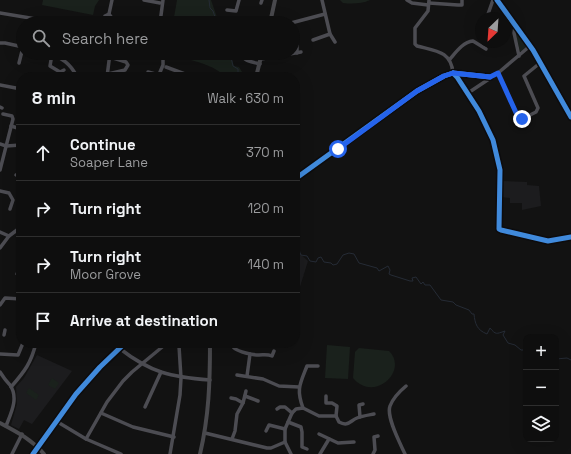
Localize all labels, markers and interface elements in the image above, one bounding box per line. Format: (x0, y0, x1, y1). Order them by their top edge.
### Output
north arrow (475, 12, 511, 48)
search box (16, 16, 300, 60)
icon: search (30, 27, 52, 49)
text: Search here (62, 29, 148, 48)
text: 8 min (32, 87, 76, 109)
text: Walk · 630 m (207, 90, 284, 107)
route end (513, 110, 531, 128)
text: Continue (70, 135, 136, 154)
route start (329, 140, 347, 158)
icon: ahead (32, 142, 54, 164)
text: 370 m (246, 144, 284, 161)
text: Soaper Lane (70, 154, 148, 171)
icon: right (32, 198, 54, 220)
text: Turn right (70, 199, 141, 218)
text: 120 m (248, 200, 284, 217)
text: Turn right (70, 247, 141, 266)
icon: right (32, 254, 54, 276)
text: 140 m (248, 256, 284, 273)
text: Moor Grove (70, 266, 141, 283)
icon: arrive (32, 310, 54, 332)
text: Arrive at destination (70, 311, 218, 330)
map controls (523, 334, 559, 442)
button: + (523, 334, 559, 370)
button: − (523, 370, 559, 406)
button: layers (523, 406, 559, 442)

